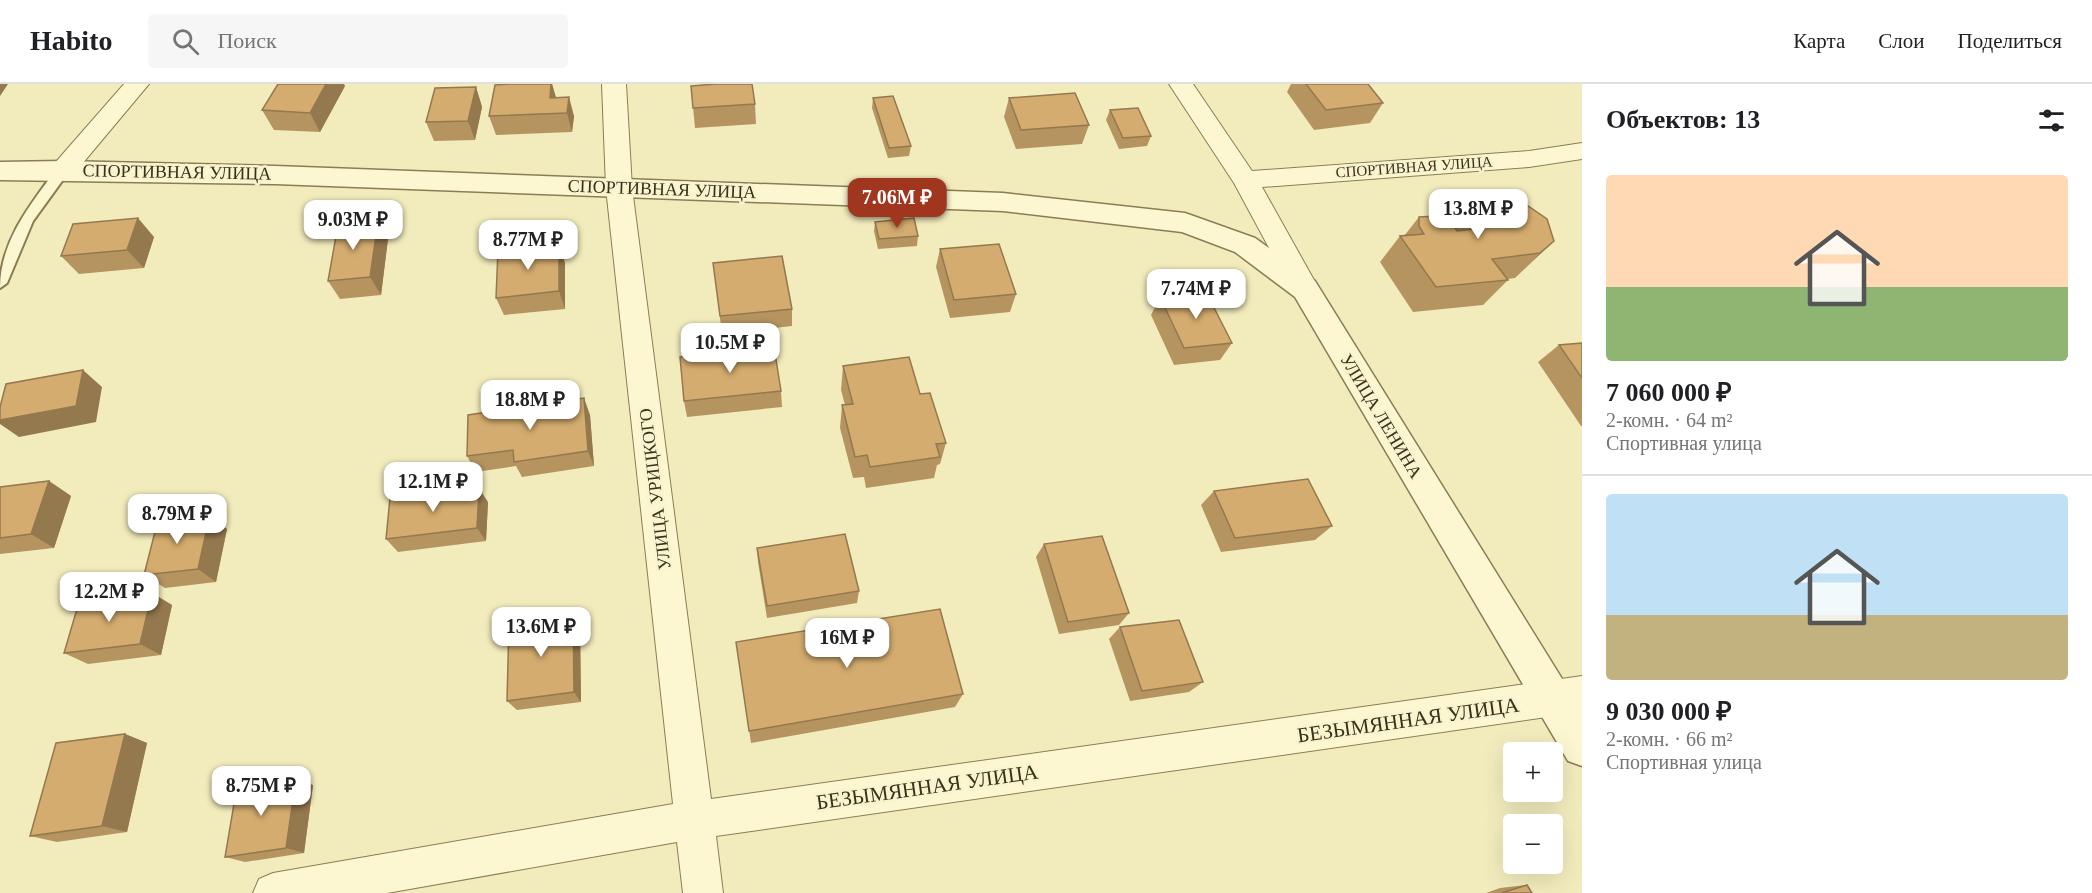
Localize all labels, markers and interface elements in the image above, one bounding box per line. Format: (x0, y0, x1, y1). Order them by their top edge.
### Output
search box (148, 14, 568, 68)
text: Habito (30, 25, 112, 56)
icon: search (169, 25, 202, 58)
text: Поиск (217, 28, 277, 53)
text: Карта (1793, 29, 1845, 53)
text: Слои (1878, 29, 1924, 53)
text: Поделиться (1957, 29, 2062, 53)
icon: filters (2035, 104, 2068, 137)
text: Объектов: 13 (1606, 105, 1760, 134)
street label: СПОРТИВНАЯ УЛИЦА (1335, 154, 1493, 180)
street label: СПОРТИВНАЯ УЛИЦА (83, 160, 271, 184)
street label: СПОРТИВНАЯ УЛИЦА (567, 176, 757, 202)
pin: 7.06M ₽ (842, 178, 952, 229)
text: 7.06M ₽ (862, 186, 932, 208)
pin: 13.8M ₽ (1423, 189, 1533, 240)
text: 13.8M ₽ (1443, 197, 1513, 219)
pin: 9.03M ₽ (298, 200, 408, 251)
text: 9.03M ₽ (318, 208, 388, 230)
icon: home (1783, 214, 1891, 322)
pin: 8.77M ₽ (473, 220, 583, 271)
text: 8.77M ₽ (493, 228, 563, 250)
pin: 7.74M ₽ (1141, 269, 1251, 320)
text: 7.74M ₽ (1161, 277, 1231, 299)
pin: 10.5M ₽ (675, 323, 785, 374)
text: 10.5M ₽ (695, 331, 765, 353)
street label: УЛИЦА ЛЕНИНА (1336, 350, 1426, 482)
text: 7 060 000 ₽ (1606, 378, 1732, 407)
pin: 18.8M ₽ (475, 380, 585, 431)
text: 18.8M ₽ (495, 388, 565, 410)
street label: УЛИЦА УРИЦКОГО (635, 407, 675, 571)
text: 2-комн. · 64 m² (1606, 409, 1733, 431)
text: Спортивная улица (1606, 432, 1762, 454)
pin: 12.1M ₽ (378, 462, 488, 513)
text: 12.1M ₽ (398, 470, 468, 492)
pin: 8.79M ₽ (122, 494, 232, 545)
text: 8.79M ₽ (142, 502, 212, 524)
icon: home (1783, 533, 1891, 641)
pin: 12.2M ₽ (54, 572, 164, 623)
text: 12.2M ₽ (74, 580, 144, 602)
pin: 13.6M ₽ (486, 607, 596, 658)
text: 13.6M ₽ (506, 615, 576, 637)
pin: 16M ₽ (805, 618, 889, 669)
text: 16M ₽ (819, 626, 875, 648)
street label: БЕЗЫМЯННАЯ УЛИЦА (1296, 692, 1521, 747)
text: 9 030 000 ₽ (1606, 697, 1732, 726)
text: 2-комн. · 66 m² (1606, 728, 1733, 750)
map controls (1503, 742, 1563, 874)
button: + (1503, 742, 1563, 802)
text: Спортивная улица (1606, 751, 1762, 773)
street label: БЕЗЫМЯННАЯ УЛИЦА (815, 759, 1040, 814)
pin: 8.75M ₽ (206, 766, 316, 817)
text: 8.75M ₽ (226, 774, 296, 796)
button: − (1503, 814, 1563, 874)

